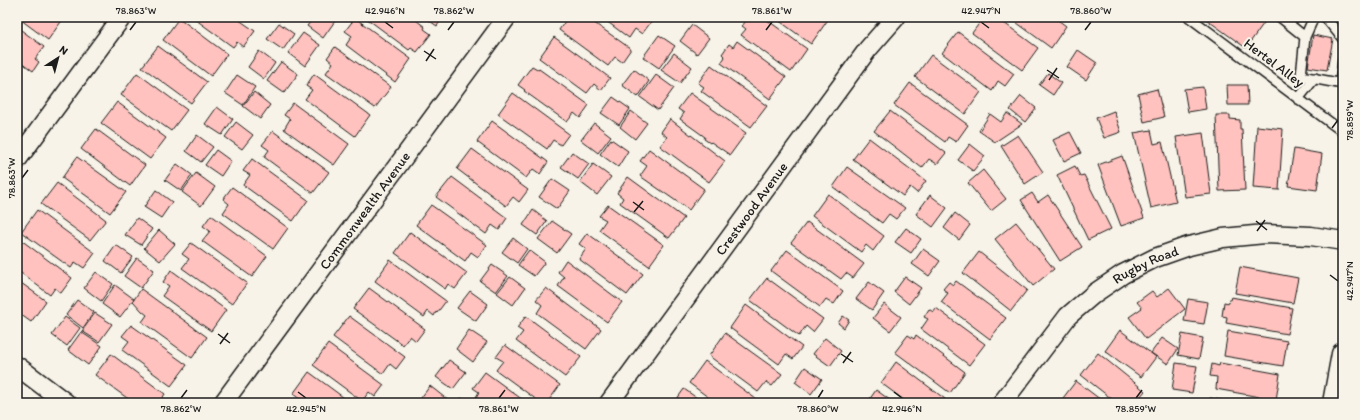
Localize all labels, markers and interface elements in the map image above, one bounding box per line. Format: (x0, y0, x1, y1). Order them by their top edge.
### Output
text: 78.863°W (116, 4, 157, 17)
text: 42.946°N (365, 4, 405, 17)
text: 78.862°W (434, 4, 475, 17)
text: 78.861°W (752, 4, 792, 17)
text: 42.947°N (961, 4, 1001, 17)
text: 78.860°W (1070, 4, 1112, 17)
street label: Hertel Alley (1240, 35, 1308, 91)
north arrow (38, 38, 78, 78)
text: N (57, 43, 70, 58)
text: 78.859°W (1343, 99, 1356, 140)
street label: Commonwealth Avenue (316, 148, 414, 273)
text: 78.863°W (5, 157, 18, 198)
street label: Crestwood Avenue (712, 158, 791, 259)
street label: Rugby Road (1109, 242, 1181, 287)
text: 42.947°N (1343, 261, 1356, 301)
text: 78.862°W (161, 402, 202, 415)
text: 42.945°N (286, 402, 326, 415)
text: 78.861°W (479, 402, 519, 415)
text: 78.860°W (797, 402, 839, 415)
text: 42.946°N (882, 402, 922, 415)
text: 78.859°W (1116, 402, 1157, 415)

